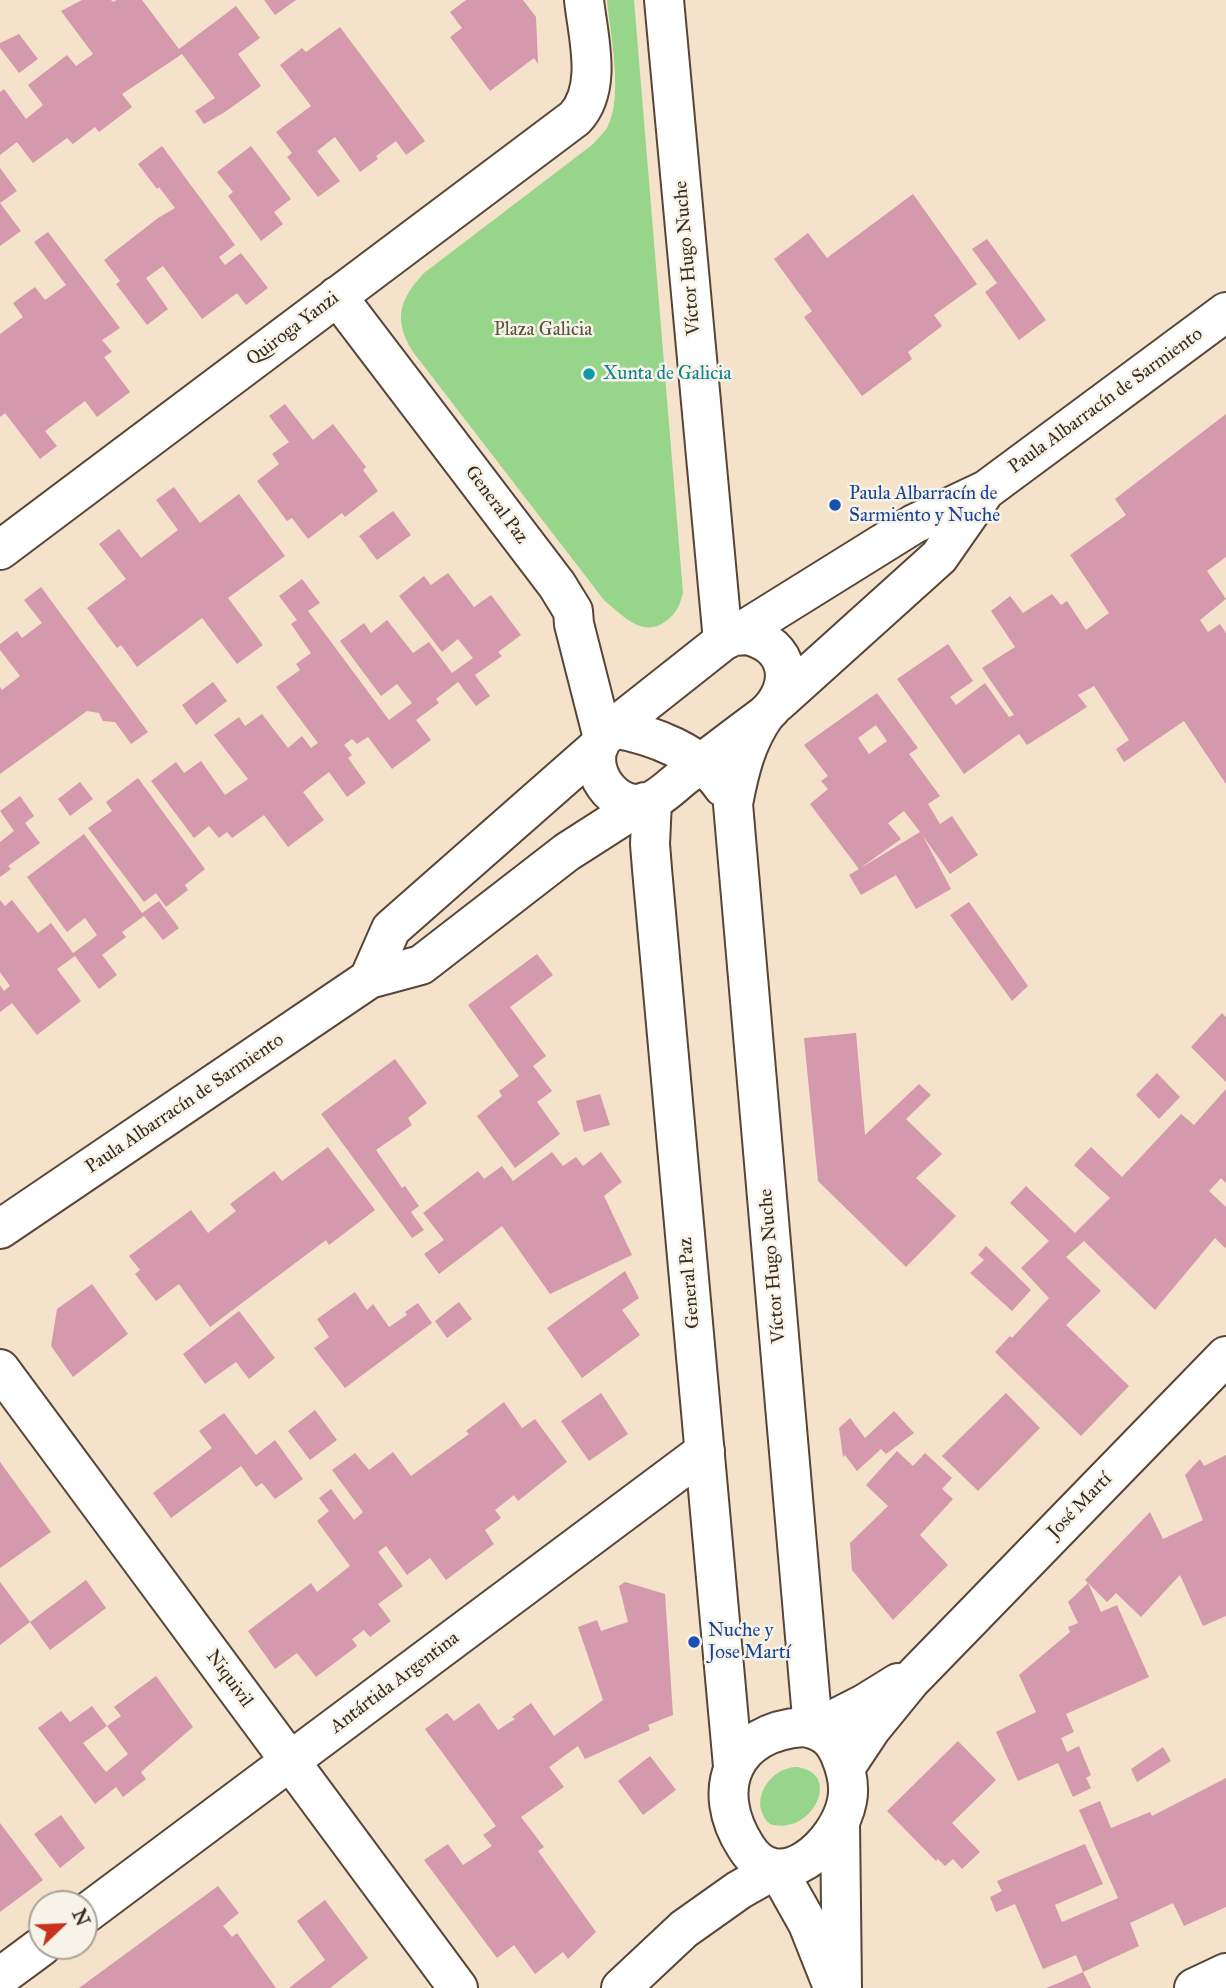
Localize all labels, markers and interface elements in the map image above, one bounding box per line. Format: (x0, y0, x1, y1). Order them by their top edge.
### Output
street label: Víctor Hugo Nuche (670, 180, 706, 336)
street label: Quiroga Yanzi (242, 287, 344, 371)
park label: Plaza Galicia (494, 319, 592, 341)
street label: Paula Albarracín de Sarmiento (1005, 323, 1207, 479)
place label: Xunta de Galicia (603, 363, 731, 385)
marker: Xunta de Galicia (581, 366, 597, 382)
street label: General Paz (459, 462, 533, 548)
place label: Paula Albarracín de Sarmiento y Nuche (849, 483, 1000, 527)
marker: Paula Albarracín de Sarmiento y Nuche (827, 497, 843, 513)
street label: Paula Albarracín de Sarmiento (82, 1029, 288, 1179)
street label: Víctor Hugo Nuche (755, 1188, 791, 1344)
street label: General Paz (675, 1236, 705, 1330)
street label: José Martí (1043, 1468, 1117, 1544)
place label: Nuche y Jose Martí (708, 1620, 791, 1664)
street label: Antártida Argentina (326, 1627, 464, 1739)
marker: Nuche y Jose Martí (686, 1634, 702, 1650)
street label: Niquivil (201, 1646, 257, 1712)
north arrow (28, 1890, 98, 1960)
text: N (67, 1905, 95, 1929)

